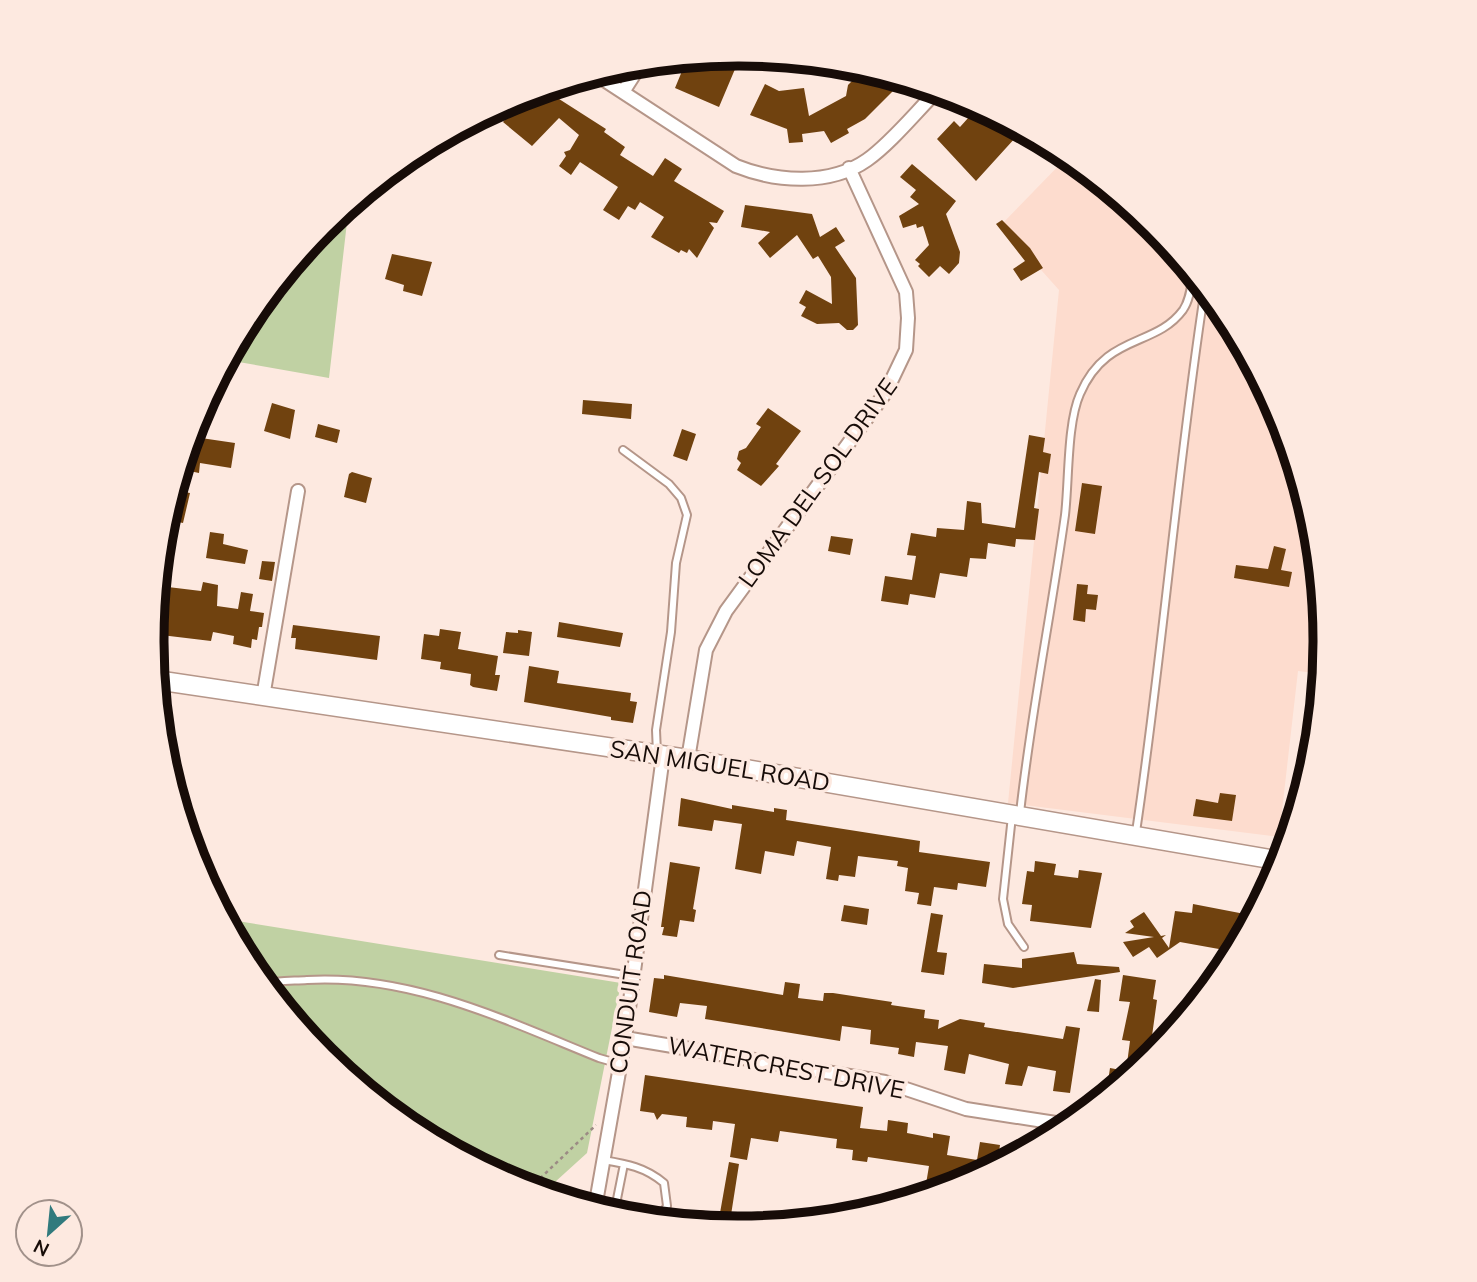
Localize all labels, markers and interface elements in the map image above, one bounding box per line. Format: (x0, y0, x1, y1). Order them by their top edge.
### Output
street label: LOMA DEL SOL DRIVE (731, 372, 903, 593)
street label: SAN MIGUEL ROAD (608, 733, 832, 797)
street label: CONDUIT ROAD (602, 888, 658, 1076)
street label: WATERCREST DRIVE (665, 1029, 907, 1105)
north arrow (14, 1198, 84, 1268)
text: N (29, 1234, 53, 1262)

